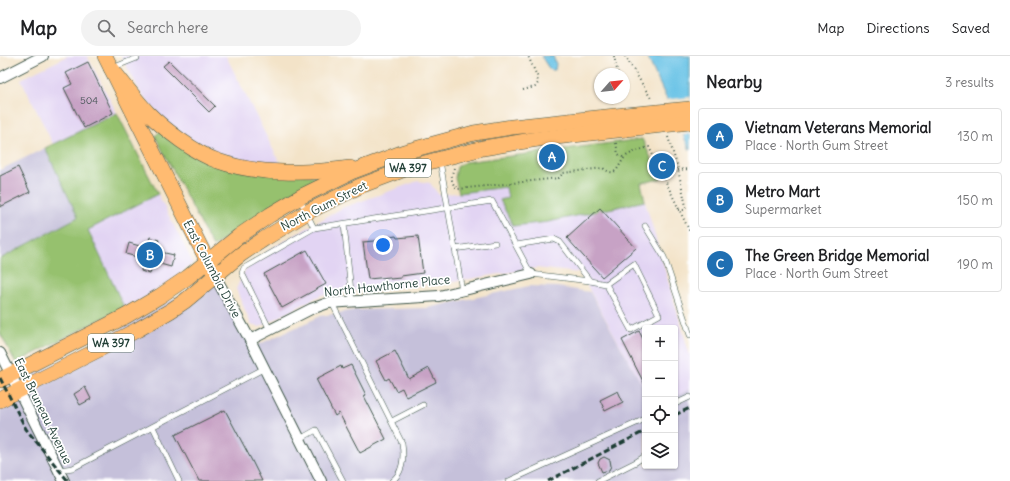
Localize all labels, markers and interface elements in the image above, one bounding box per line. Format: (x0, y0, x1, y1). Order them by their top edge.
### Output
search box (81, 10, 361, 46)
text: Map (20, 16, 57, 40)
icon: search (95, 17, 117, 39)
text: Search here (127, 18, 208, 37)
text: Map (817, 19, 844, 37)
text: Directions (866, 19, 930, 37)
text: Saved (952, 19, 990, 37)
north arrow (594, 68, 630, 104)
text: Nearby (706, 71, 762, 93)
text: 3 results (945, 74, 994, 91)
house number: 504 (80, 94, 98, 107)
text: Vietnam Veterans Memorial (745, 118, 931, 137)
text: A (716, 128, 724, 145)
text: 130 m (957, 128, 993, 145)
text: Place · North Gum Street (745, 137, 888, 154)
pin: A (539, 142, 565, 172)
pin: C (649, 151, 675, 181)
road number: WA 397 (385, 159, 431, 177)
street label: North Gum Street (278, 177, 369, 234)
text: Metro Mart (745, 182, 820, 201)
text: B (716, 192, 724, 209)
text: 150 m (957, 192, 993, 209)
text: Supermarket (745, 201, 822, 218)
street label: East Columbia Drive (180, 217, 244, 320)
your location (373, 235, 393, 255)
pin: B (137, 240, 163, 270)
text: The Green Bridge Memorial (745, 246, 929, 265)
text: C (716, 256, 724, 273)
text: 190 m (957, 256, 993, 273)
text: Place · North Gum Street (745, 265, 888, 282)
street label: North Hawthorne Place (323, 271, 451, 300)
map controls (642, 325, 678, 469)
button: + (642, 325, 678, 361)
road number: WA 397 (88, 334, 134, 352)
street label: East Bruneau Avenue (11, 355, 76, 466)
button: − (642, 361, 678, 397)
button: locate (642, 397, 678, 433)
button: layers (642, 433, 678, 469)

